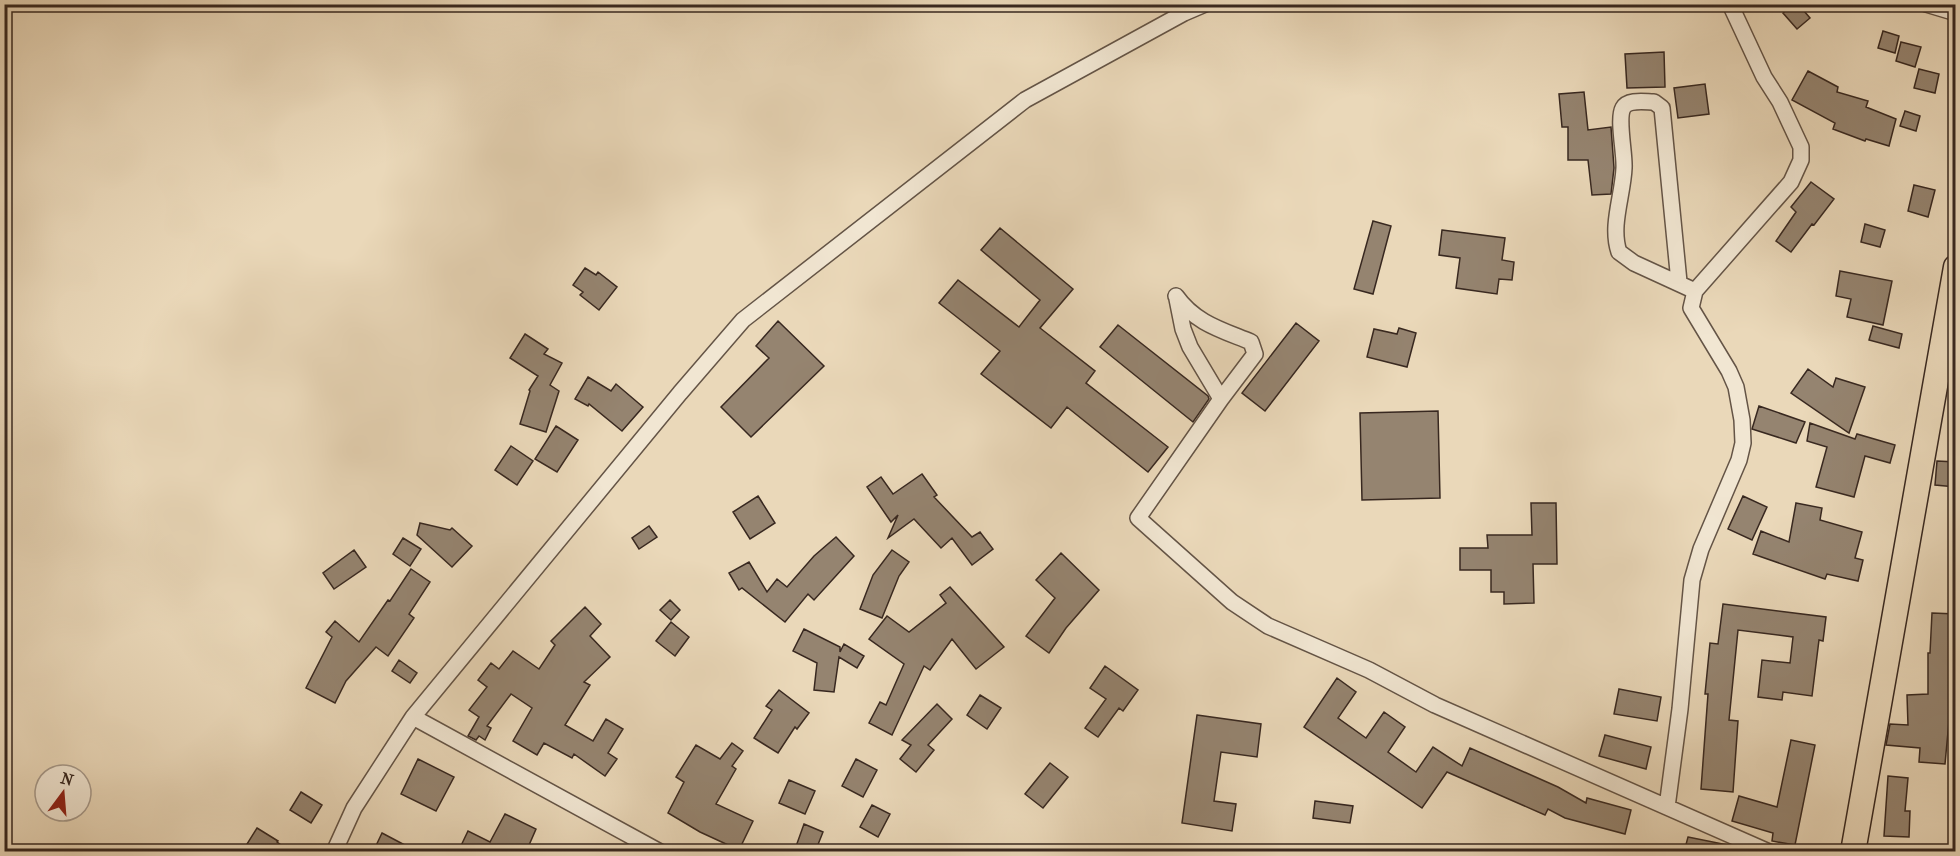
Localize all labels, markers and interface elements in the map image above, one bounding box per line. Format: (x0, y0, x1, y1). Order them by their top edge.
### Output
north arrow (33, 763, 93, 823)
text: N (59, 768, 76, 790)

